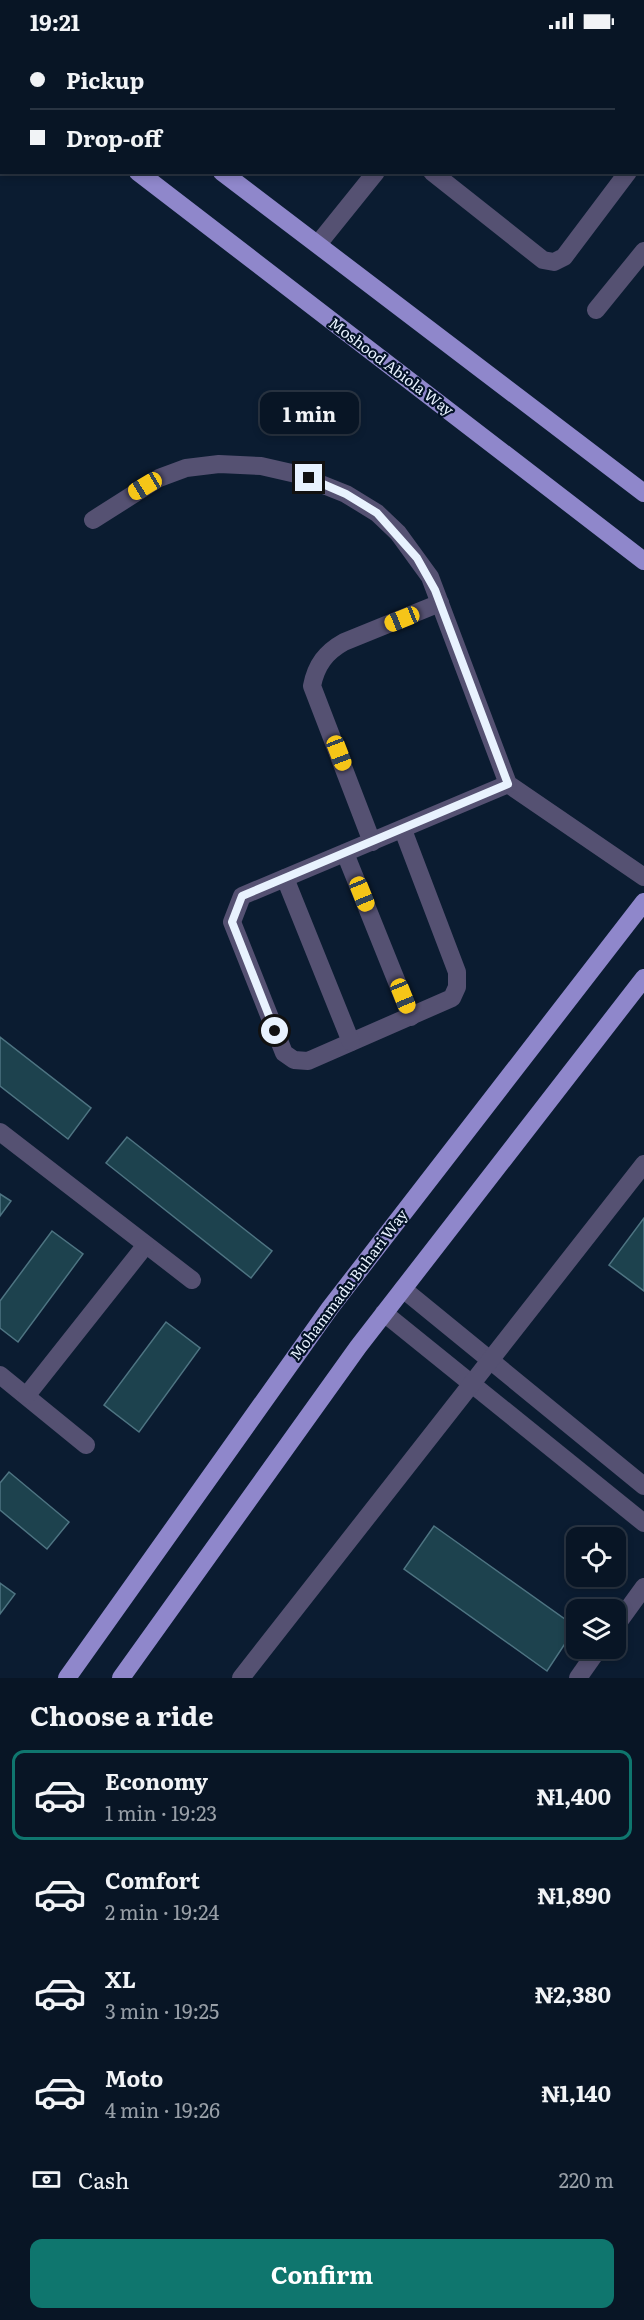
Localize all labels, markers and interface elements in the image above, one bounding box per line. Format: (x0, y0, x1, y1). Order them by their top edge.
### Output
text: 19:21 (30, 5, 80, 38)
text: Pickup (66, 63, 144, 96)
text: Drop-off (66, 121, 162, 154)
street label: Moshood Abiola Way (325, 311, 460, 421)
callout: 1 min (260, 391, 358, 433)
text: 1 min (283, 398, 336, 428)
route end (295, 464, 322, 491)
car (125, 469, 165, 503)
car (382, 604, 422, 634)
car (324, 733, 354, 773)
car (347, 874, 377, 914)
car (388, 976, 418, 1016)
route start (261, 1017, 288, 1044)
street label: Mohammadu Buhari Way (283, 1203, 413, 1364)
map controls (566, 1527, 626, 1659)
button: locate (566, 1527, 626, 1587)
button: layers (566, 1599, 626, 1659)
text: Choose a ride (30, 1694, 213, 1734)
text: Economy (105, 1764, 208, 1797)
icon: car (33, 1768, 87, 1822)
text: ₦1,400 (537, 1779, 611, 1812)
text: 1 min · 19:23 (105, 1797, 217, 1827)
text: Comfort (105, 1863, 200, 1896)
icon: car (33, 1867, 87, 1921)
text: ₦1,890 (537, 1878, 611, 1911)
text: 2 min · 19:24 (105, 1896, 219, 1926)
text: XL (105, 1962, 136, 1995)
icon: car (33, 1966, 87, 2020)
text: ₦2,380 (535, 1977, 611, 2010)
text: 3 min · 19:25 (105, 1995, 219, 2025)
text: Moto (105, 2061, 163, 2094)
icon: car (33, 2065, 87, 2119)
text: ₦1,140 (541, 2076, 611, 2109)
text: 4 min · 19:26 (105, 2094, 220, 2124)
icon: cash (30, 2163, 63, 2196)
text: Cash (78, 2163, 129, 2196)
text: 220 m (559, 2164, 614, 2194)
button: Confirm (30, 2239, 614, 2308)

